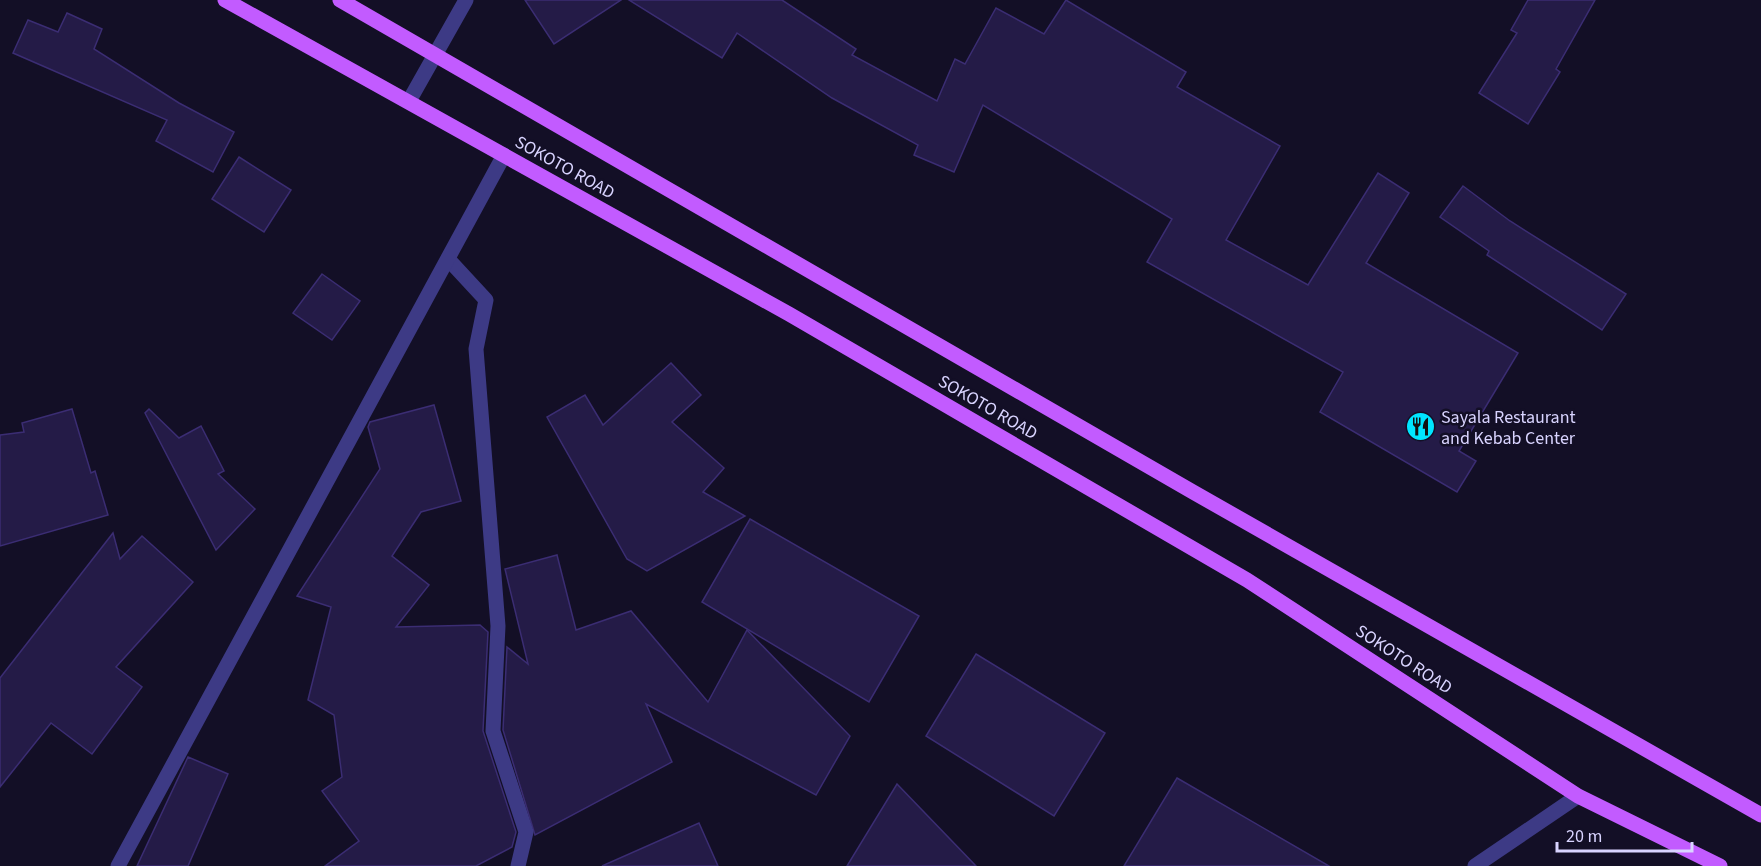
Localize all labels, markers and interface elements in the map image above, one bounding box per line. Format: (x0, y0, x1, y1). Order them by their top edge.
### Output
street label: SOKOTO ROAD (510, 130, 619, 205)
street label: SOKOTO ROAD (934, 369, 1042, 446)
place label: Sayala Restaurant and Kebab Center (1441, 405, 1576, 451)
restaurant icon: Sayala Restaurant and Kebab Center (1404, 411, 1436, 443)
street label: SOKOTO ROAD (1350, 619, 1457, 700)
scale bar (1557, 815, 1692, 853)
text: 20 m (1566, 824, 1602, 849)

